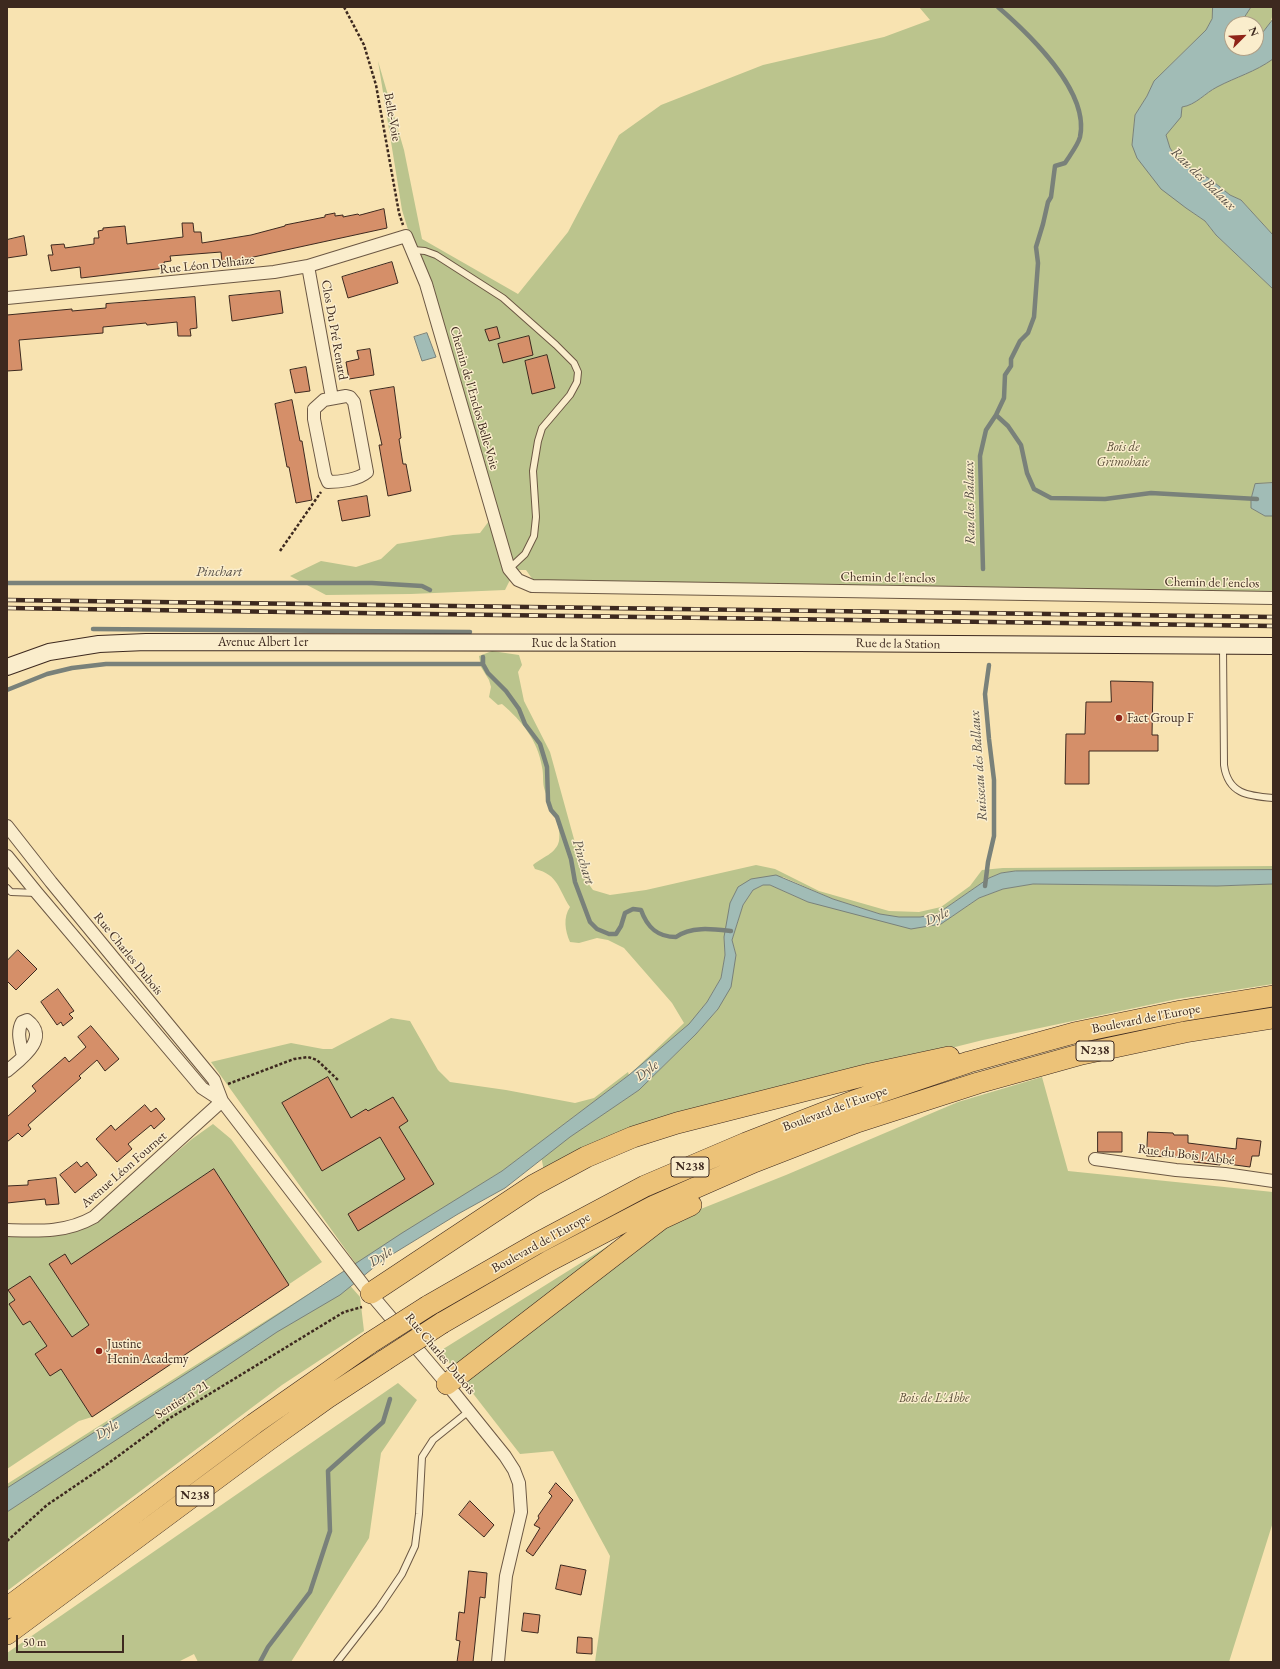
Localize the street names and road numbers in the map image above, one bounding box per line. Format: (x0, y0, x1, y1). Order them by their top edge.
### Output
street label: Belle-Voie (380, 92, 404, 142)
street label: Rue Léon Delhaize (159, 252, 255, 278)
street label: Clos Du Pré Renard (318, 279, 350, 381)
street label: Chemin de l'Enclos Belle-Voie (446, 325, 502, 471)
street label: Chemin de l'enclos (841, 569, 935, 587)
street label: Chemin de l'enclos (1165, 574, 1259, 592)
street label: Avenue Albert 1er (218, 634, 308, 650)
street label: Rue de la Station (532, 635, 616, 651)
street label: Rue de la Station (855, 635, 941, 653)
street label: Rue Charles Dubois (90, 910, 166, 998)
street label: Boulevard de l'Europe (1090, 1001, 1202, 1037)
road number: N238 (1076, 1041, 1114, 1061)
street label: Boulevard de l'Europe (781, 1083, 889, 1135)
street label: Avenue Léon Fournet (78, 1129, 170, 1211)
street label: Rue du Bois l'Abbé (1137, 1141, 1235, 1169)
road number: N238 (671, 1157, 709, 1177)
street label: Boulevard de l'Europe (489, 1209, 593, 1277)
street label: Rue Charles Dubois (401, 1310, 479, 1398)
street label: Sentier n°21 (152, 1377, 212, 1423)
road number: N238 (176, 1486, 214, 1506)

